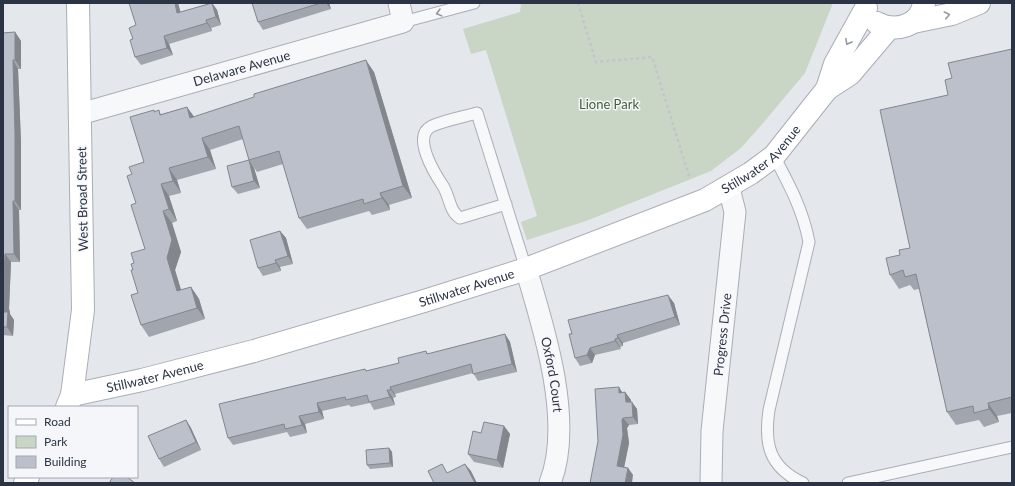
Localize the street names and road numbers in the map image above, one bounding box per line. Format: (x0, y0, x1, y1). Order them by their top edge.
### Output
street label: Delaware Avenue (191, 47, 292, 89)
street label: Stillwater Avenue (718, 121, 804, 197)
street label: West Broad Street (73, 146, 91, 251)
street label: Stillwater Avenue (417, 265, 516, 310)
street label: Progress Drive (710, 292, 734, 377)
street label: Oxford Court (538, 335, 566, 413)
street label: Stillwater Avenue (105, 356, 205, 395)

